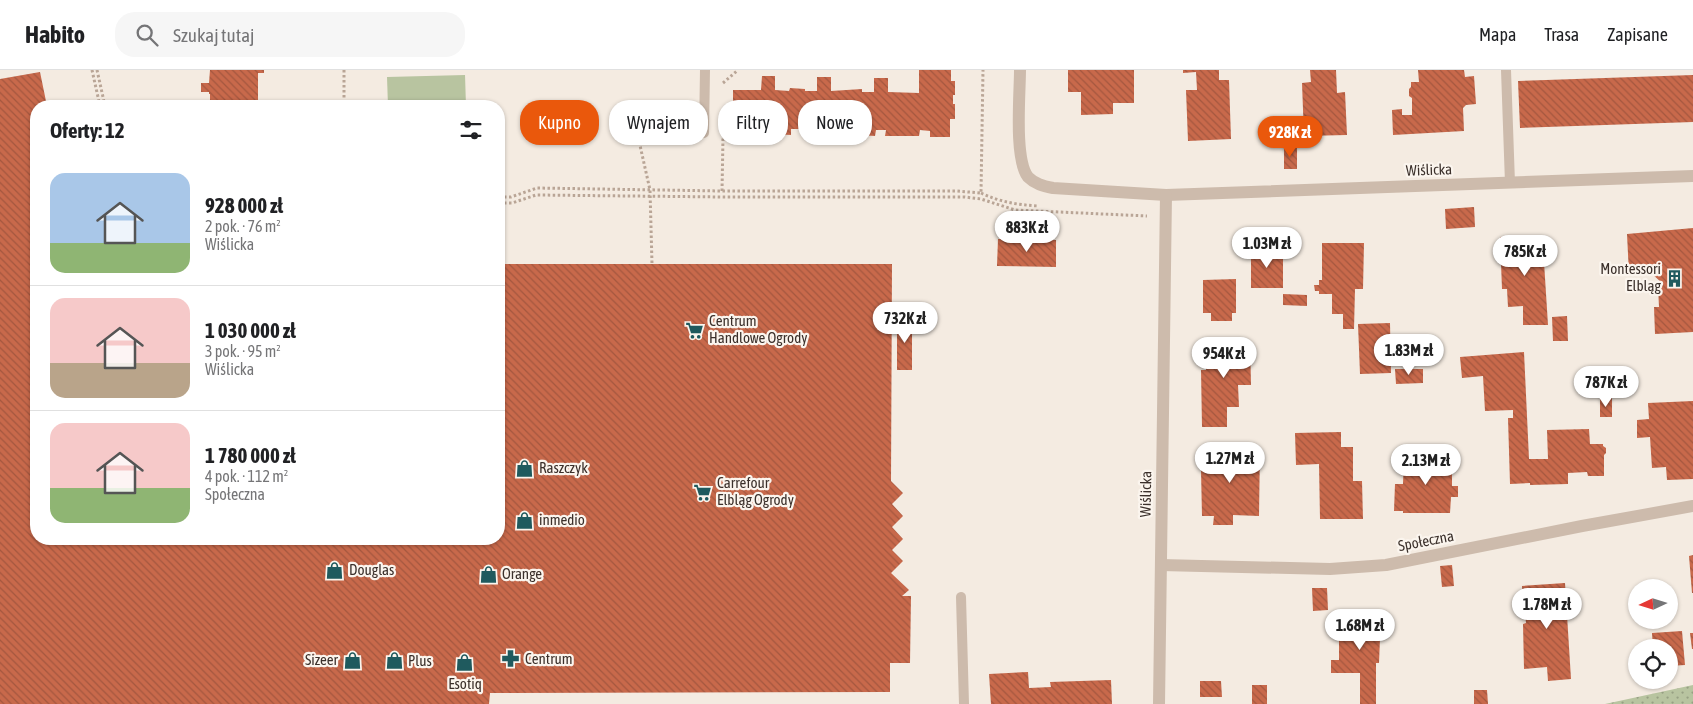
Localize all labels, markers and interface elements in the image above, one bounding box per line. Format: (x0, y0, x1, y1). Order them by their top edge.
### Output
search box (115, 12, 465, 57)
text: Habito (25, 21, 85, 48)
icon: search (133, 21, 161, 49)
text: Szukaj tutaj (173, 24, 254, 46)
text: Mapa (1479, 24, 1516, 45)
text: Trasa (1544, 24, 1579, 45)
text: Zapisane (1607, 24, 1668, 45)
chip: Kupno (520, 100, 599, 145)
chip: Wynajem (609, 100, 708, 145)
chip: Filtry (718, 100, 788, 145)
chip: Nowe (798, 100, 872, 145)
icon: filters (457, 116, 485, 144)
pin: 928K zł (1244, 116, 1336, 158)
text: Oferty: 12 (50, 118, 125, 142)
text: 928K zł (1269, 123, 1311, 141)
street label: Wiślicka (1406, 160, 1452, 179)
icon: home (90, 193, 150, 253)
text: 928 000 zł (205, 193, 283, 217)
pin: 883K zł (981, 210, 1073, 253)
text: 2 pok. · 76 m² (205, 217, 281, 235)
text: 883K zł (1006, 218, 1048, 236)
pin: 1.03M zł (1215, 226, 1319, 269)
text: 1.03M zł (1243, 234, 1291, 252)
pin: 785K zł (1479, 234, 1571, 277)
text: Wiślicka (205, 235, 254, 253)
text: 785K zł (1504, 242, 1546, 260)
place label: Montessori Elbląg (1600, 260, 1662, 294)
building icon: Montessori Elbląg (1665, 268, 1685, 288)
pin: 732K zł (859, 302, 951, 344)
text: 732K zł (884, 309, 926, 327)
place label: Centrum Handlowe Ogrody (709, 312, 807, 346)
icon: home (90, 318, 150, 378)
text: 1 030 000 zł (205, 318, 296, 342)
supermarket icon: Centrum Handlowe Ogrody (685, 320, 705, 340)
pin: 1.83M zł (1357, 334, 1461, 376)
pin: 954K zł (1178, 336, 1270, 379)
text: 1.83M zł (1385, 341, 1433, 359)
text: 3 pok. · 95 m² (205, 342, 281, 360)
text: 954K zł (1203, 344, 1245, 362)
text: Wiślicka (205, 360, 254, 378)
pin: 787K zł (1560, 366, 1652, 408)
text: 787K zł (1585, 373, 1627, 391)
pin: 1.27M zł (1178, 442, 1282, 484)
icon: home (90, 443, 150, 503)
text: 1 780 000 zł (205, 443, 296, 467)
pin: 2.13M zł (1374, 444, 1478, 486)
text: 1.27M zł (1206, 449, 1254, 467)
text: 2.13M zł (1402, 451, 1450, 469)
shop icon: Raszczyk (515, 458, 535, 478)
place label: Raszczyk (539, 459, 588, 476)
text: 4 pok. · 112 m² (205, 467, 288, 485)
street label: Wiślicka (1137, 471, 1154, 517)
place label: Carrefour Elbląg Ogrody (717, 474, 794, 508)
supermarket icon: Carrefour Elbląg Ogrody (693, 482, 713, 502)
text: Społeczna (205, 485, 265, 503)
shop icon: inmedio (515, 510, 535, 530)
place label: inmedio (539, 511, 585, 528)
street label: Społeczna (1397, 527, 1455, 554)
shop icon: Douglas (325, 560, 345, 580)
place label: Douglas (349, 561, 394, 578)
shop icon: Orange (478, 564, 498, 584)
place label: Orange (502, 565, 542, 582)
north arrow (1628, 579, 1678, 629)
map controls (1628, 579, 1678, 689)
pin: 1.78M zł (1495, 588, 1599, 630)
text: 1.78M zł (1523, 595, 1571, 613)
pin: 1.68M zł (1308, 608, 1412, 651)
text: 1.68M zł (1336, 616, 1384, 634)
button: locate (1628, 639, 1678, 689)
pharmacy icon: Centrum (501, 649, 521, 669)
shop icon: Sizeer (342, 650, 362, 670)
place label: Centrum (525, 650, 573, 667)
place label: Sizeer (305, 651, 339, 668)
shop icon: Plus (384, 651, 404, 671)
place label: Plus (408, 652, 432, 669)
shop icon: Esotiq (455, 653, 475, 673)
place label: Esotiq (448, 675, 482, 692)

